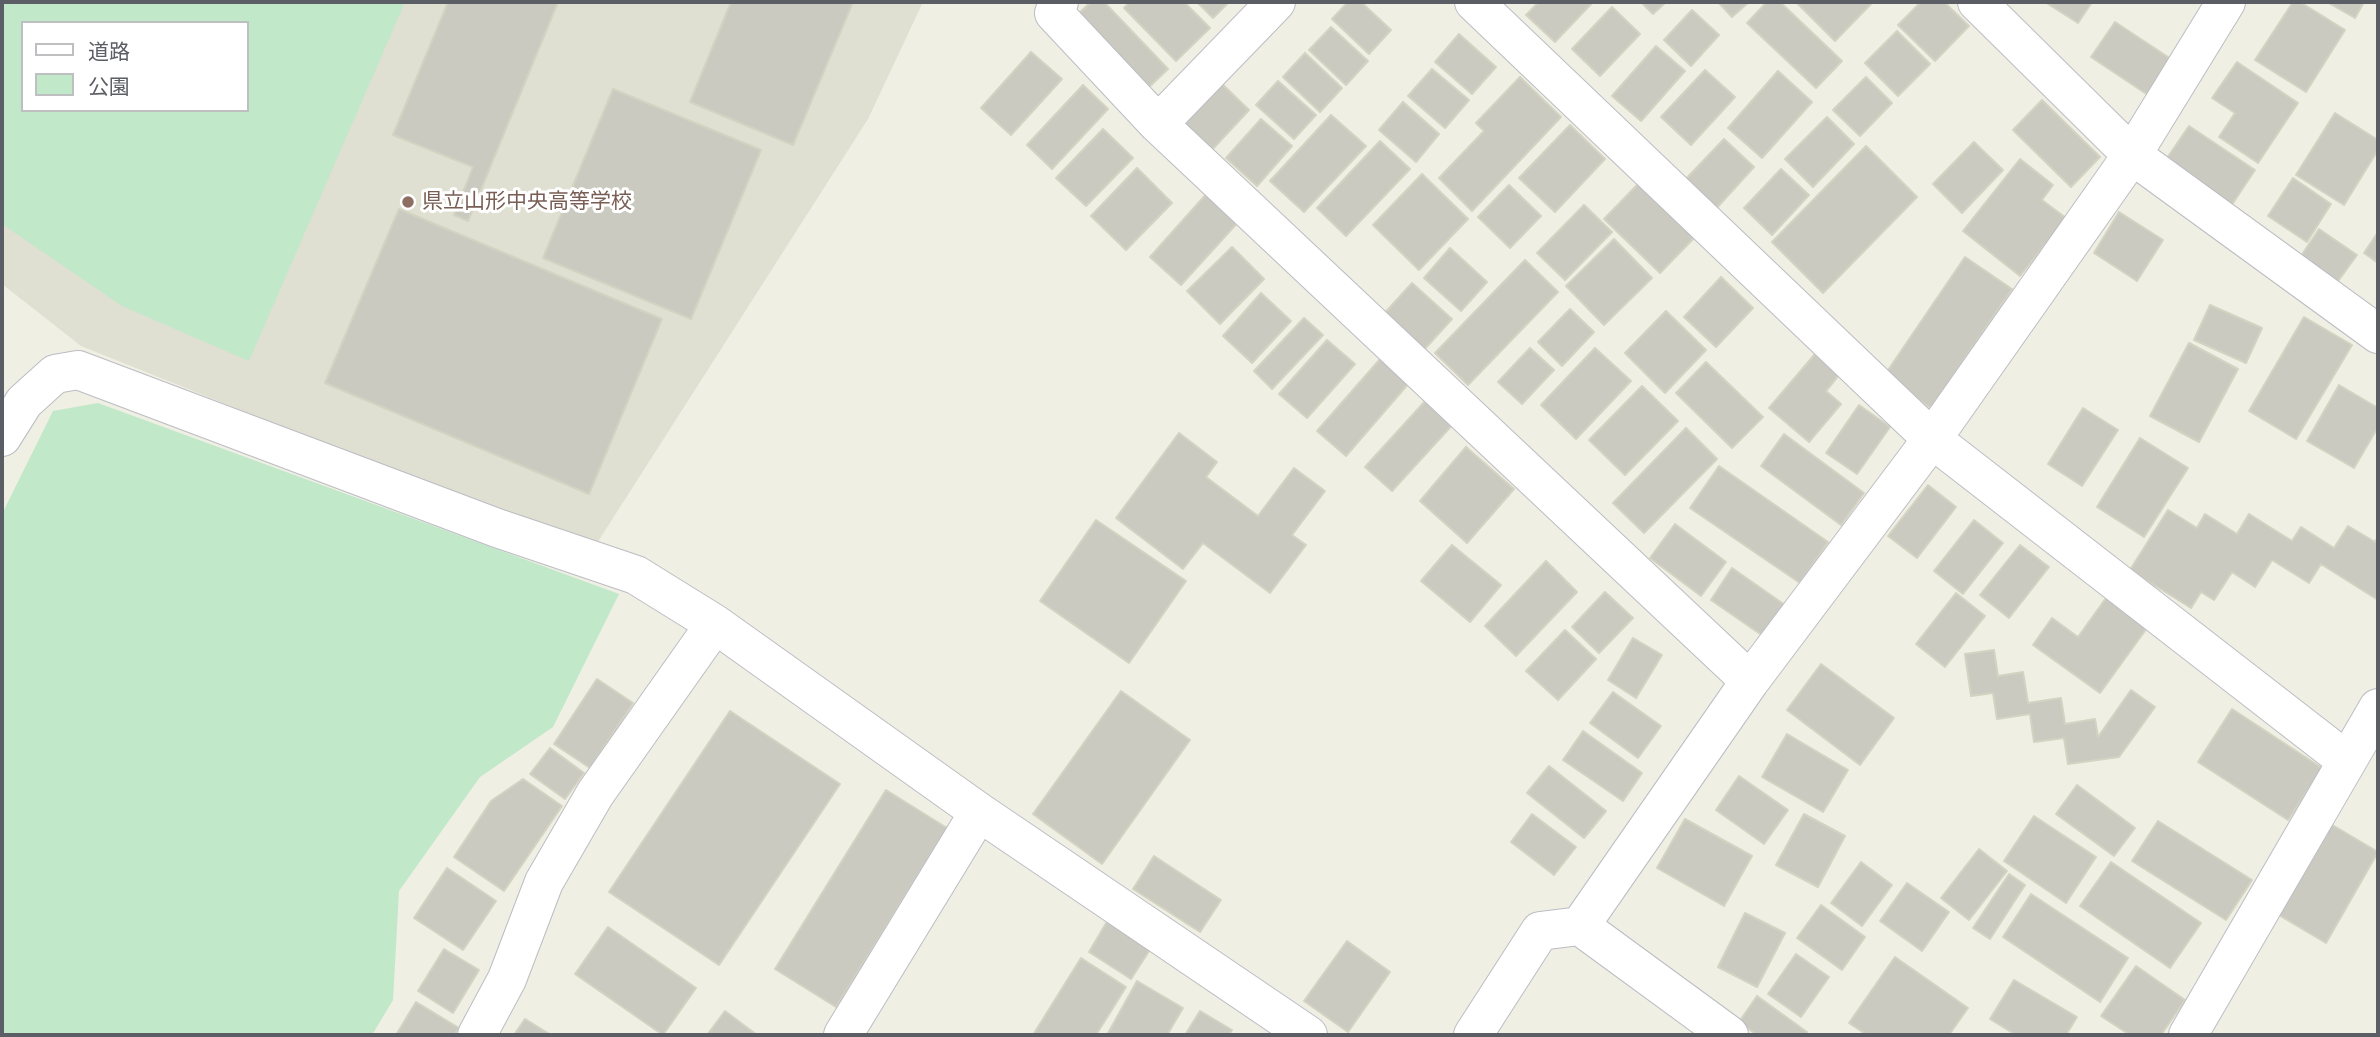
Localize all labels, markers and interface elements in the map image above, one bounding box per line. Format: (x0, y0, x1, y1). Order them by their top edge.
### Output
legend (21, 21, 248, 112)
text: 道路 (88, 39, 130, 64)
text: 公園 (88, 74, 130, 99)
place label: 県立山形中央高等学校 (422, 189, 632, 215)
marker: 県立山形中央高等学校 (400, 194, 416, 210)

